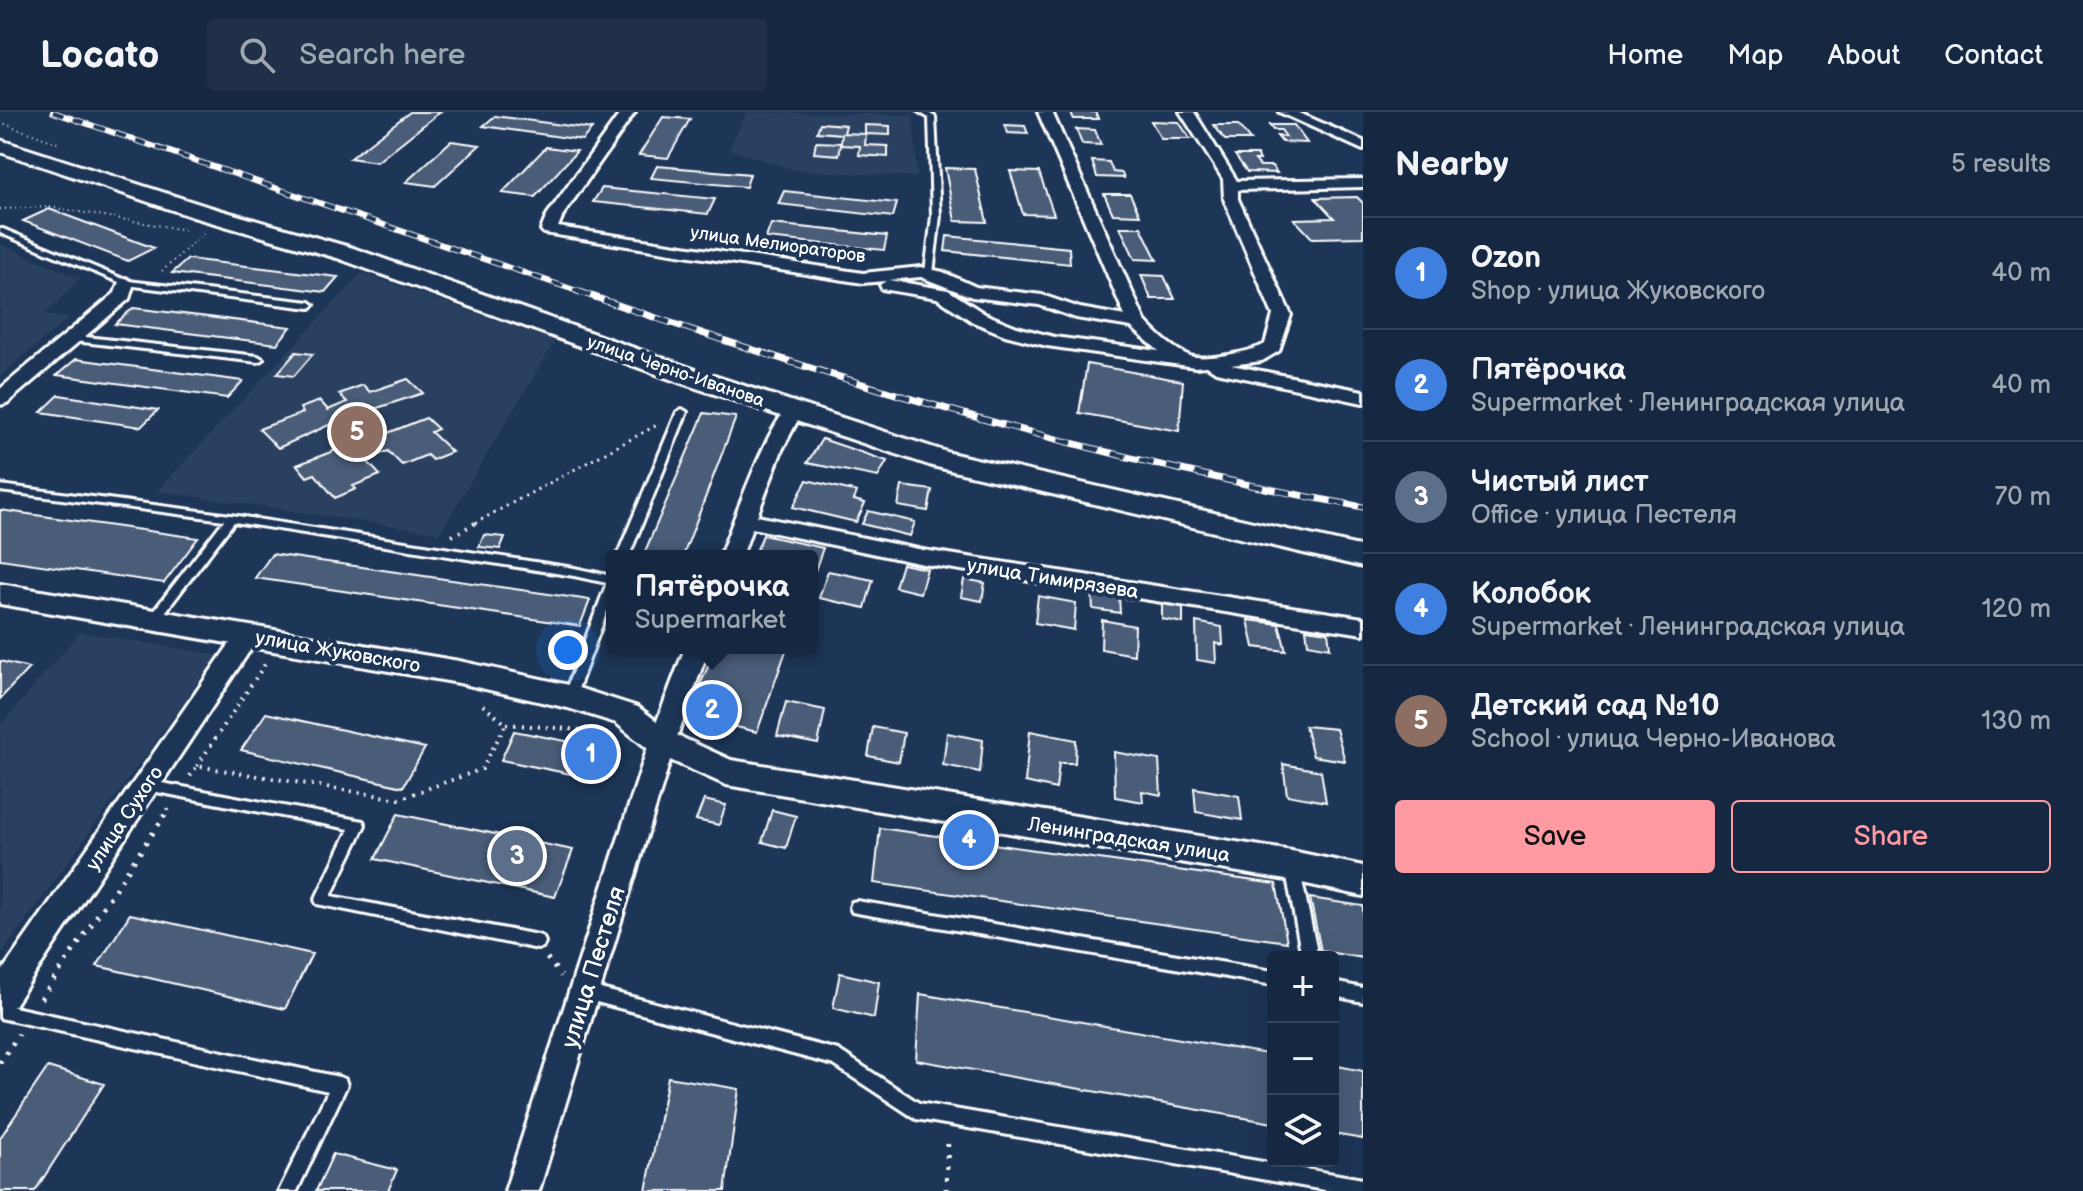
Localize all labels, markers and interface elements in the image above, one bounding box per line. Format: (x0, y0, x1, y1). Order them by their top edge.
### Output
search box (207, 19, 767, 91)
text: Locato (40, 33, 159, 78)
icon: search (235, 33, 279, 77)
text: Search here (299, 37, 466, 73)
text: Home (1607, 39, 1683, 72)
text: Map (1727, 39, 1784, 72)
text: About (1828, 39, 1900, 72)
text: Contact (1944, 39, 2043, 72)
text: Nearby (1395, 144, 1509, 185)
text: 5 results (1951, 149, 2051, 180)
street label: улица Мелиораторов (689, 222, 867, 267)
text: Ozon (1471, 240, 1541, 276)
text: 1 (1416, 258, 1426, 289)
text: 40 m (1991, 258, 2051, 289)
text: Shop · улица Жуковского (1471, 276, 1765, 307)
street label: улица Черно-Иванова (584, 331, 768, 412)
text: Пятёрочка (1471, 352, 1626, 388)
text: 2 (1413, 370, 1429, 401)
text: 40 m (1991, 370, 2051, 401)
text: Supermarket · Ленинградская улица (1471, 388, 1905, 419)
pin: 5 (331, 402, 383, 462)
text: Чистый лист (1471, 464, 1649, 500)
text: 3 (1413, 482, 1429, 513)
text: 70 m (1994, 482, 2051, 513)
text: Office · улица Пестеля (1471, 500, 1737, 531)
popup (606, 550, 818, 654)
street label: улица Тимирязева (965, 554, 1140, 604)
text: Пятёрочка (635, 569, 789, 605)
text: Колобок (1471, 576, 1591, 612)
text: 4 (1413, 594, 1429, 625)
text: 120 m (1982, 594, 2051, 625)
text: Supermarket (635, 605, 786, 636)
text: Supermarket · Ленинградская улица (1471, 612, 1905, 643)
street label: улица Жуковского (254, 626, 422, 678)
your location (548, 630, 588, 670)
pin: 2 (686, 680, 738, 740)
text: Детский сад №10 (1471, 688, 1720, 724)
text: 5 (1413, 706, 1429, 737)
text: 130 m (1981, 706, 2051, 737)
pin: 1 (565, 724, 617, 784)
text: School · улица Черно-Иванова (1471, 724, 1836, 755)
street label: улица Сухого (81, 762, 168, 875)
button: Save (1395, 800, 1715, 873)
button: Share (1731, 800, 2051, 873)
pin: 4 (943, 810, 995, 870)
street label: Ленинградская улица (1025, 812, 1232, 868)
pin: 3 (491, 826, 543, 886)
street label: улица Пестеля (555, 883, 632, 1051)
map controls (1267, 951, 1339, 1167)
button: + (1267, 951, 1339, 1023)
button: − (1267, 1023, 1339, 1095)
button: layers (1267, 1095, 1339, 1167)

